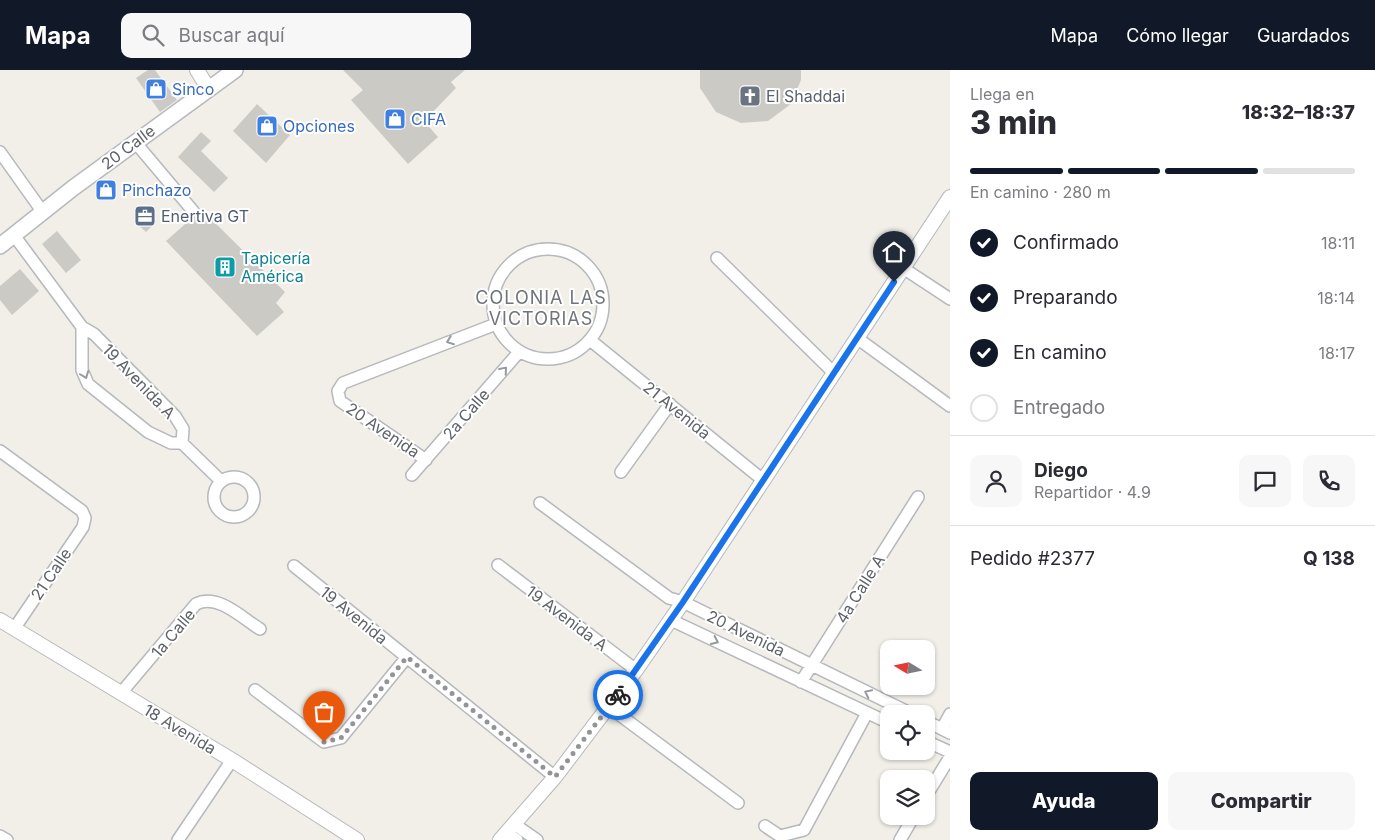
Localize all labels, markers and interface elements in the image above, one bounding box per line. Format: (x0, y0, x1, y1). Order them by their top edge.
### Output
search box (121, 13, 471, 58)
text: Mapa (25, 21, 91, 50)
icon: search (139, 21, 167, 49)
text: Buscar aquí (179, 24, 285, 47)
text: Mapa (1051, 25, 1098, 46)
text: Cómo llegar (1126, 25, 1229, 46)
text: Guardados (1257, 25, 1350, 46)
shop icon: Sinco (144, 77, 168, 101)
place label: Sinco (172, 79, 214, 99)
church icon: El Shaddai (738, 84, 762, 108)
text: Llega en (970, 84, 1034, 104)
place label: El Shaddai (766, 86, 845, 106)
text: 18:32–18:37 (1242, 101, 1355, 124)
text: 3 min (970, 103, 1057, 142)
shop icon: CIFA (383, 107, 407, 131)
place label: CIFA (411, 109, 446, 129)
shop icon: Opciones (255, 114, 279, 138)
place label: Opciones (283, 116, 355, 136)
street label: 20 Calle (97, 120, 159, 174)
shop icon: Pinchazo (94, 178, 118, 202)
place label: Pinchazo (122, 180, 191, 200)
text: En camino · 280 m (970, 182, 1111, 202)
office icon: Enertiva GT (133, 204, 157, 228)
place label: Enertiva GT (161, 206, 249, 226)
icon: check (970, 229, 998, 257)
pin (873, 231, 915, 282)
text: Confirmado (1013, 231, 1119, 254)
text: 18:11 (1321, 233, 1355, 253)
icon: home (880, 238, 908, 266)
place label: Tapicería América (241, 248, 310, 286)
building icon: Tapicería América (213, 255, 237, 279)
icon: check (970, 284, 998, 312)
text: Preparando (1013, 286, 1118, 309)
district label: COLONIA LAS VICTORIAS (475, 287, 607, 329)
text: 18:14 (1317, 288, 1355, 308)
one-way arrow (446, 335, 455, 345)
street label: 19 Avenida A (98, 339, 180, 423)
icon: check (970, 339, 998, 367)
text: En camino (1013, 341, 1107, 364)
text: 18:17 (1318, 343, 1355, 363)
one-way arrow (498, 367, 506, 376)
one-way arrow (79, 370, 89, 379)
street label: 21 Avenida (639, 377, 715, 443)
street label: 2a Calle (438, 384, 494, 444)
text: Entregado (1013, 396, 1105, 419)
street label: 20 Avenida (342, 398, 424, 462)
button: person (970, 455, 1022, 507)
button: chat (1239, 455, 1291, 507)
button: phone (1303, 455, 1355, 507)
text: Diego (1034, 459, 1088, 482)
text: Repartidor · 4.9 (1034, 482, 1151, 502)
street label: 21 Calle (26, 544, 76, 604)
text: Pedido #2377 (970, 547, 1095, 570)
text: Q 138 (1303, 547, 1355, 570)
street label: 4a Calle A (831, 551, 889, 627)
street label: 19 Avenida A (522, 581, 612, 655)
street label: 19 Avenida (316, 582, 392, 648)
street label: 1a Calle (147, 604, 199, 662)
street label: 20 Avenida (704, 606, 788, 660)
one-way arrow (710, 634, 719, 645)
north arrow (880, 640, 935, 695)
map controls (880, 640, 935, 825)
courier (593, 670, 643, 720)
icon: bike (604, 681, 632, 709)
one-way arrow (864, 688, 873, 699)
pin (303, 691, 345, 742)
icon: bag (310, 698, 338, 726)
street label: 18 Avenida (140, 700, 220, 758)
button: locate (880, 705, 935, 760)
button: layers (880, 770, 935, 825)
button: Ayuda (970, 772, 1158, 830)
button: Compartir (1168, 772, 1355, 830)

